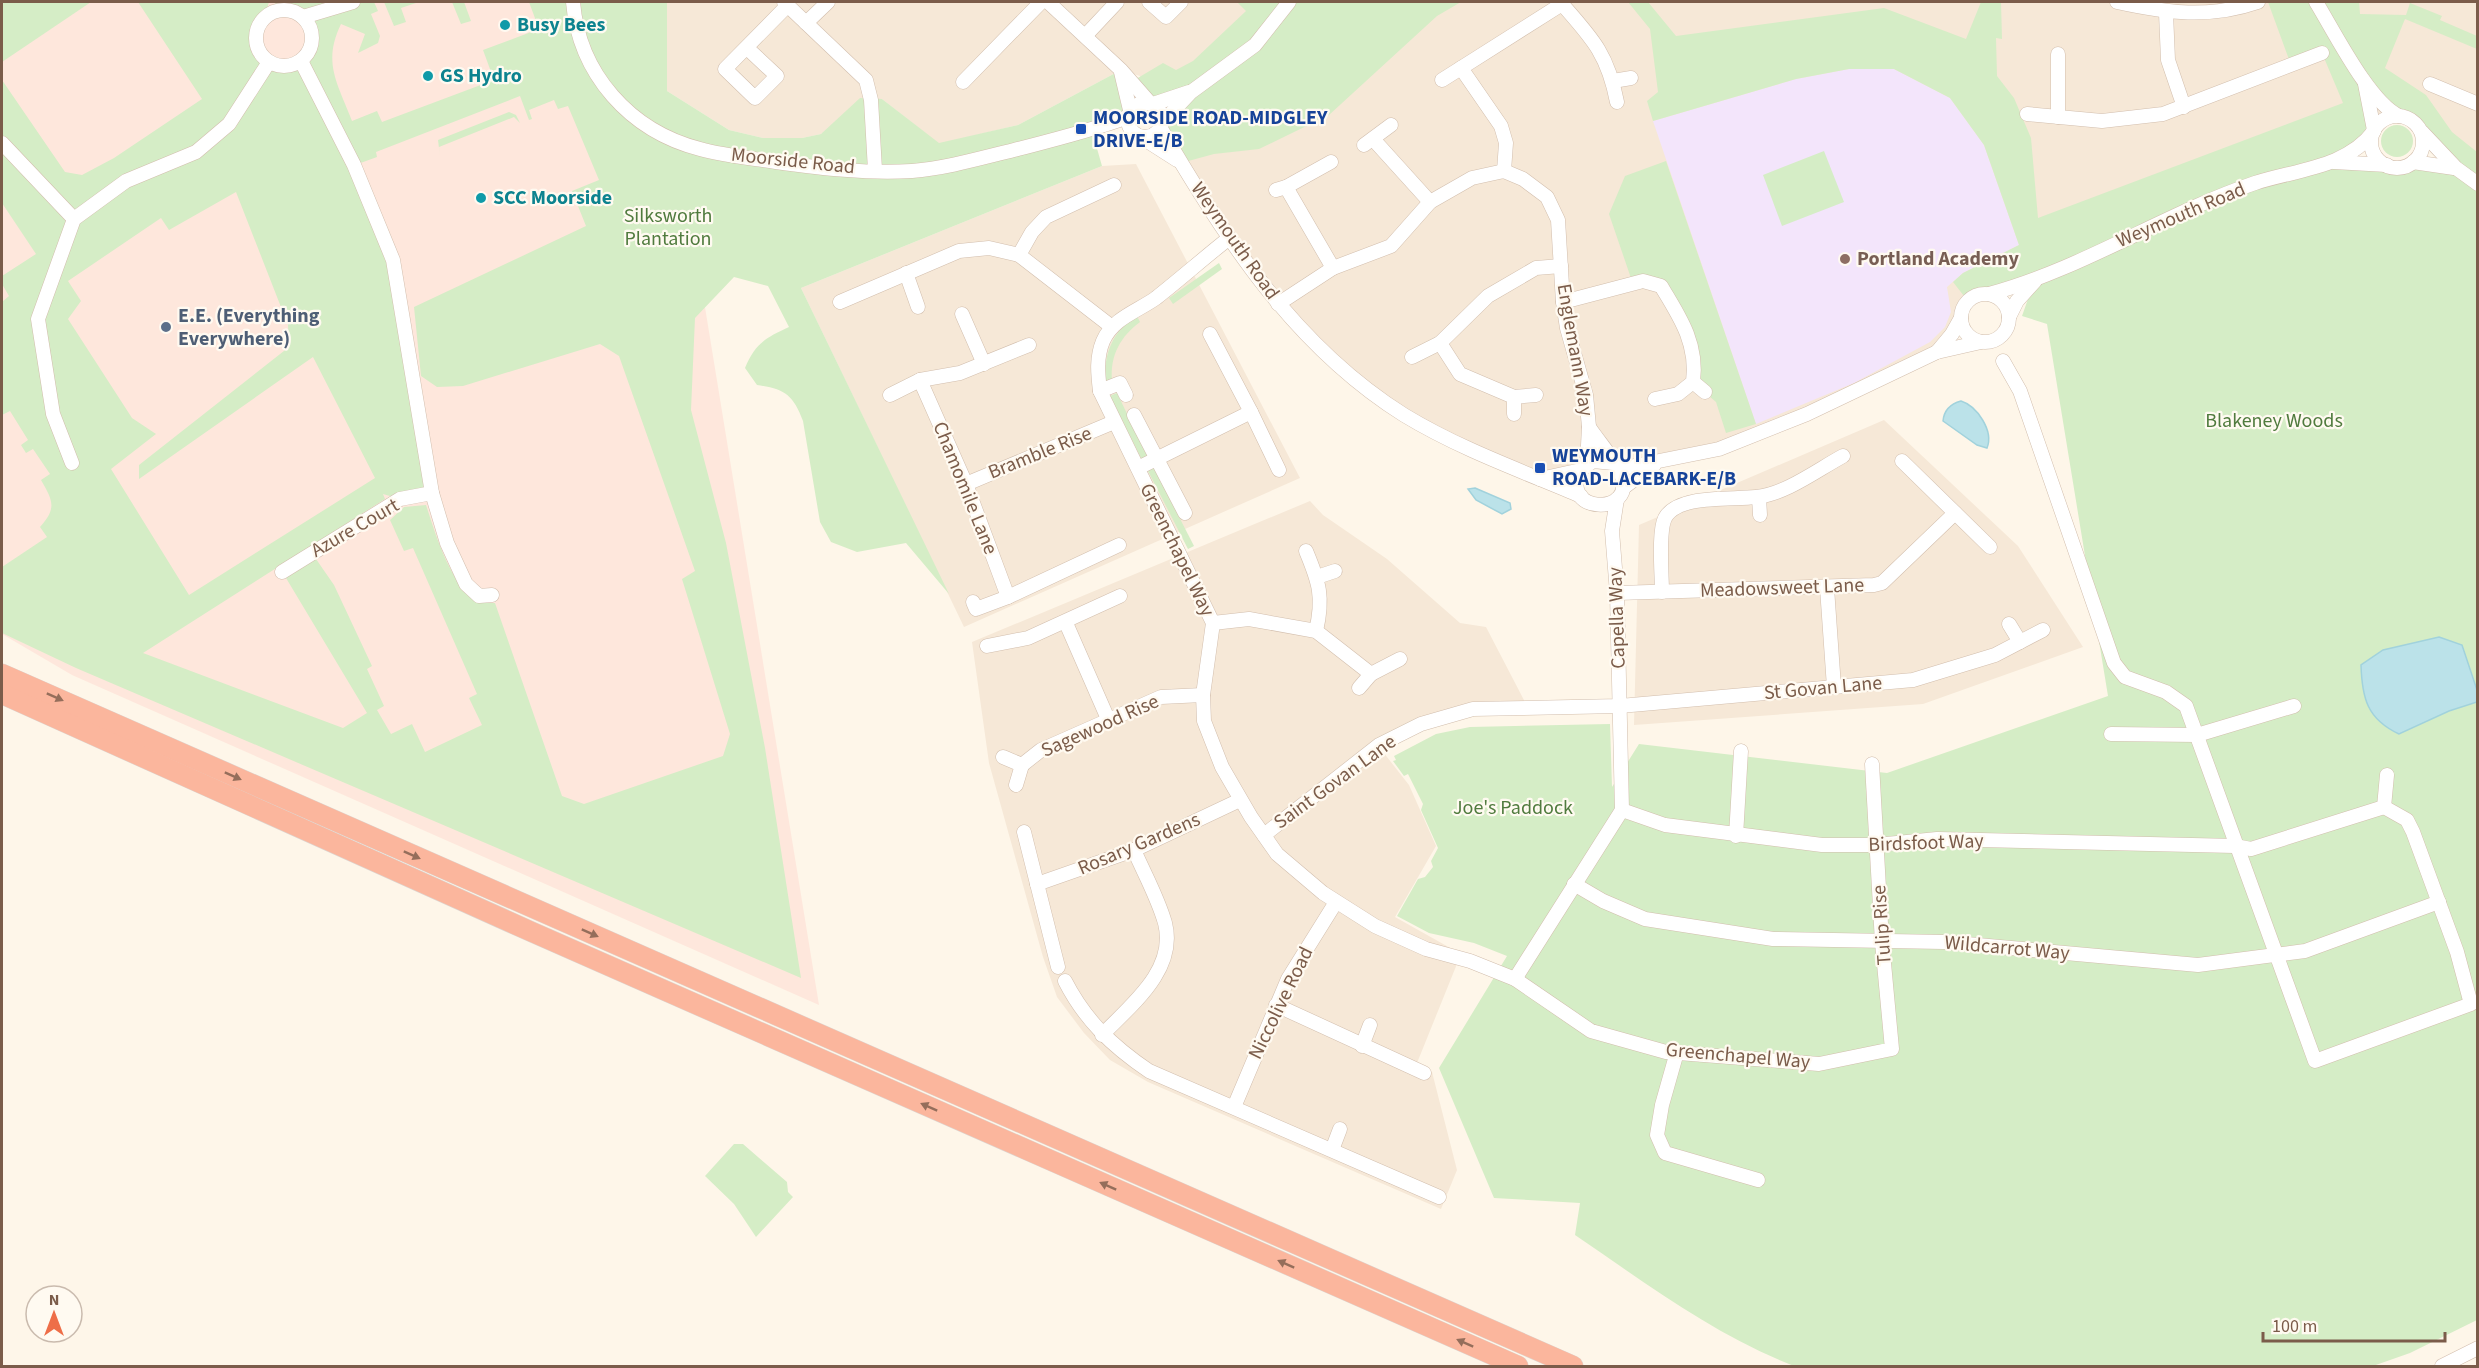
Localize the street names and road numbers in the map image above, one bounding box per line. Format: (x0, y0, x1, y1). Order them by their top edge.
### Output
street label: Moorside Road (730, 141, 856, 181)
street label: Weymouth Road (2112, 175, 2250, 255)
street label: Weymouth Road (1184, 176, 1286, 306)
street label: Englemann Way (1550, 282, 1601, 419)
street label: Chamomile Lane (926, 417, 1004, 559)
street label: Bramble Rise (984, 419, 1096, 487)
street label: Greenchapel Way (1133, 479, 1222, 622)
street label: Azure Court (306, 491, 404, 565)
street label: Capella Way (1601, 566, 1633, 669)
street label: Meadowsweet Lane (1699, 571, 1865, 605)
street label: St Govan Lane (1763, 669, 1883, 707)
street label: Sagewood Rise (1037, 687, 1163, 764)
street label: Saint Govan Lane (1268, 728, 1402, 836)
street label: Rosary Gardens (1073, 806, 1205, 882)
street label: Birdsfoot Way (1868, 827, 1985, 859)
street label: Tulip Rise (1865, 884, 1899, 966)
street label: Wildcarrot Way (1943, 929, 2071, 967)
street label: Niccolive Road (1242, 942, 1320, 1064)
street label: Greenchapel Way (1665, 1036, 1812, 1076)

